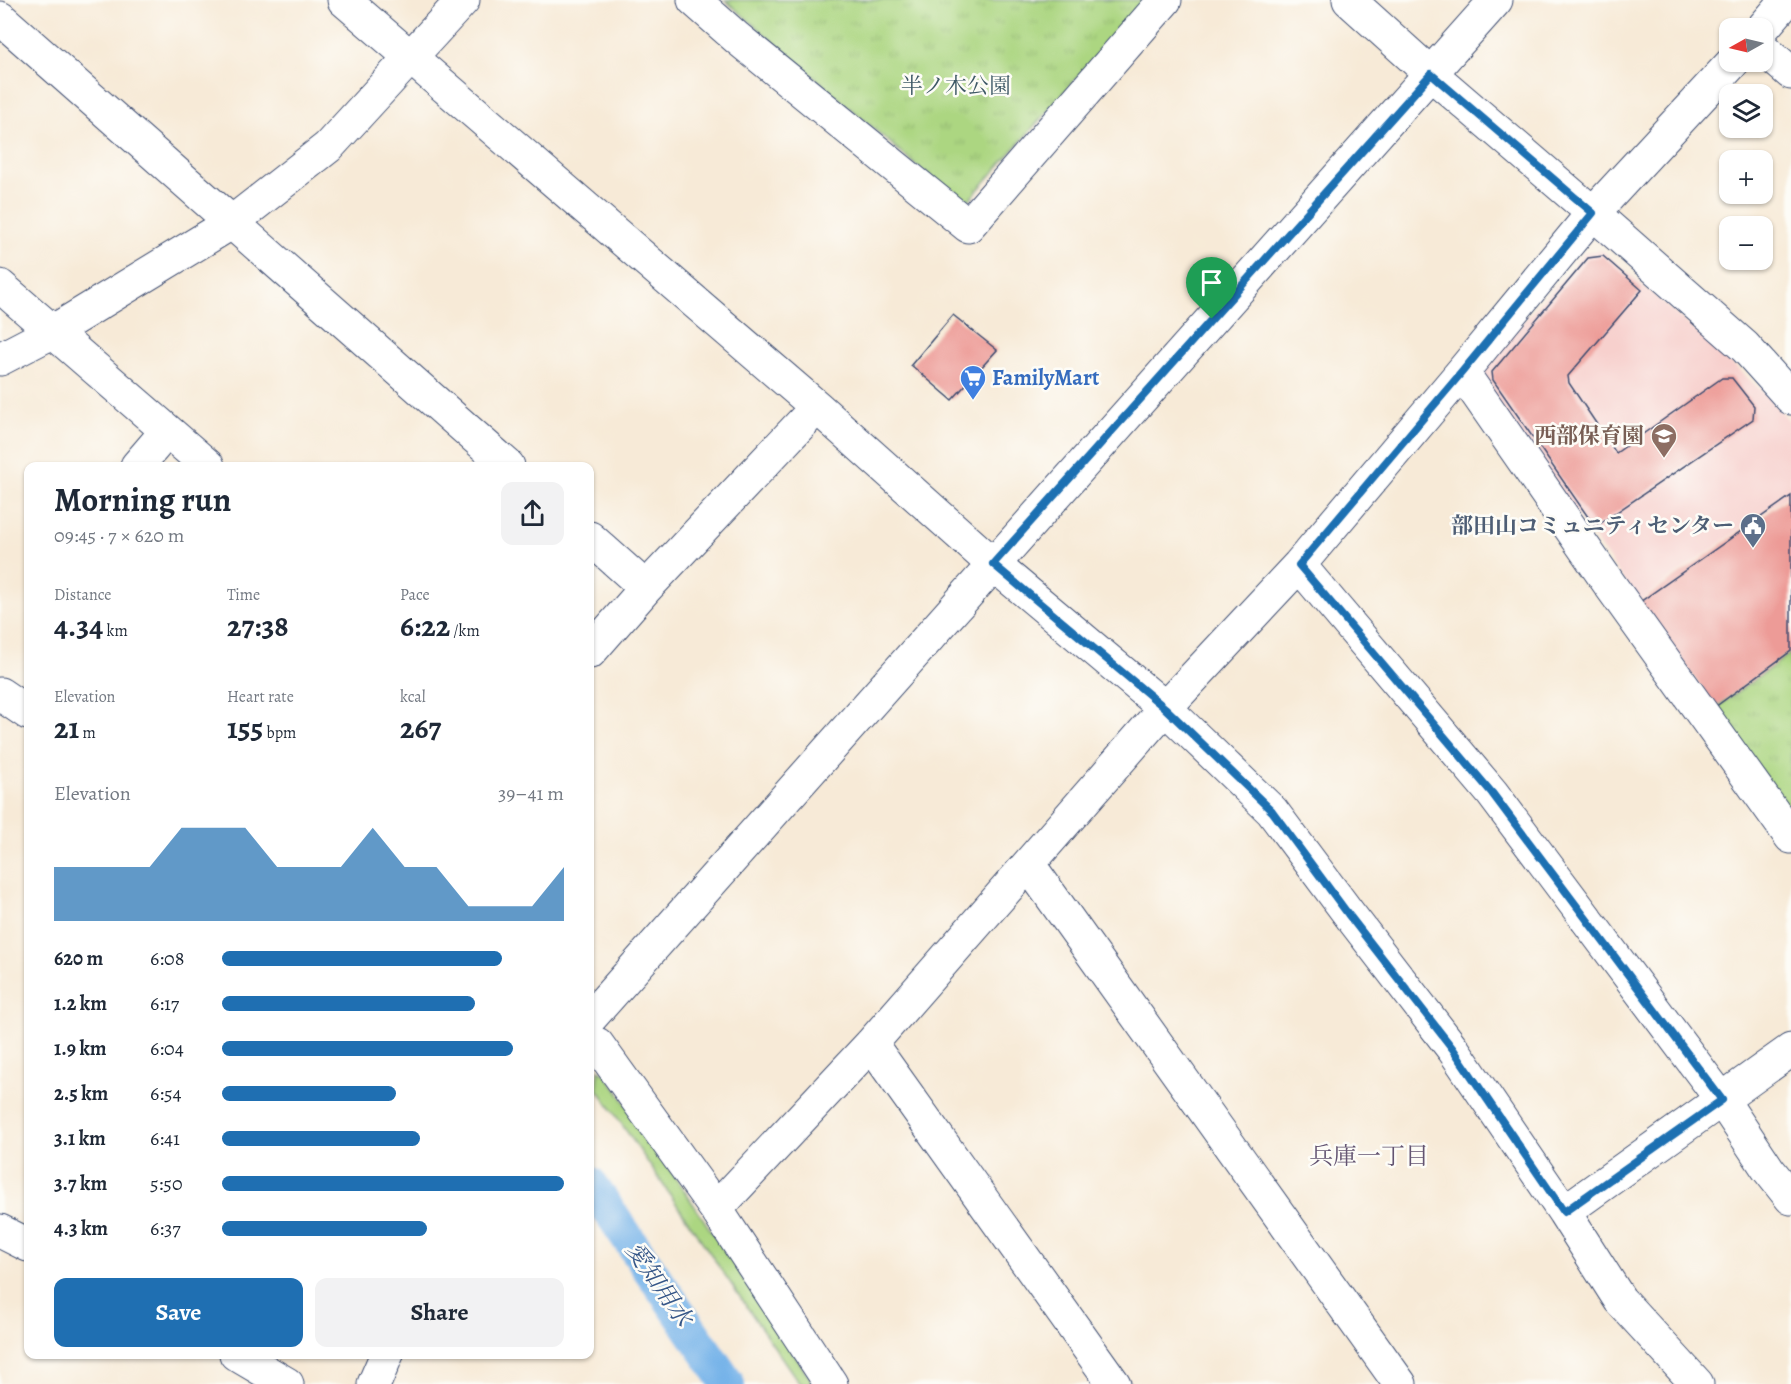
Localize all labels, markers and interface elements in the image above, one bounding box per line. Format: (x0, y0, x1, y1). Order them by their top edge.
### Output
north arrow (1719, 18, 1773, 72)
map controls (1719, 18, 1773, 270)
park label: 半ノ木公園 (901, 71, 1011, 101)
button: layers (1719, 84, 1773, 138)
button: + (1719, 150, 1773, 204)
button: − (1719, 216, 1773, 270)
pin (1186, 257, 1237, 319)
icon: arrive (1195, 266, 1228, 299)
supermarket icon: FamilyMart (958, 363, 988, 401)
place label: FamilyMart (992, 363, 1100, 393)
place label: 西部保育園 (1534, 421, 1644, 451)
school or university icon: 西部保育園 (1649, 421, 1679, 459)
text: Morning run (54, 477, 231, 522)
button: share (501, 482, 564, 545)
place label: 部田山コミュニティセンター (1451, 511, 1734, 541)
public building icon: 部田山コミュニティセンター (1738, 511, 1768, 549)
text: 09:45 · 7 × 620 m (54, 522, 185, 549)
text: Distance (54, 584, 111, 606)
text: Time (227, 584, 260, 606)
text: Pace (400, 584, 430, 606)
text: 4.34 (54, 606, 103, 646)
text: 27:38 (227, 606, 289, 646)
text: 6:22 (400, 606, 450, 646)
text: km (103, 620, 128, 642)
text: /km (450, 620, 480, 642)
text: Elevation (54, 686, 115, 708)
text: Heart rate (227, 686, 294, 708)
text: kcal (400, 686, 426, 708)
text: 21 (54, 708, 79, 748)
text: 155 (227, 708, 263, 748)
text: 267 (400, 708, 441, 748)
text: m (79, 722, 96, 744)
text: bpm (263, 722, 296, 744)
text: Elevation (54, 780, 131, 807)
text: 39–41 m (498, 780, 564, 807)
text: 620 m (54, 945, 103, 972)
text: 6:08 (150, 945, 184, 972)
text: 1.2 km (54, 990, 107, 1017)
text: 6:17 (150, 990, 179, 1017)
text: 1.9 km (54, 1035, 107, 1062)
text: 6:04 (150, 1035, 184, 1062)
text: 2.5 km (54, 1080, 108, 1107)
text: 6:54 (150, 1080, 182, 1107)
text: 3.1 km (54, 1125, 106, 1152)
text: 6:41 (150, 1125, 180, 1152)
district label: 兵庫一丁目 (1309, 1140, 1429, 1172)
text: 3.7 km (54, 1170, 107, 1197)
text: 5:50 (150, 1170, 183, 1197)
text: 4.3 km (54, 1215, 108, 1242)
text: 6:37 (150, 1215, 181, 1242)
water label: 愛知用水 (618, 1236, 701, 1334)
button: Save (54, 1278, 303, 1347)
button: Share (315, 1278, 564, 1347)

